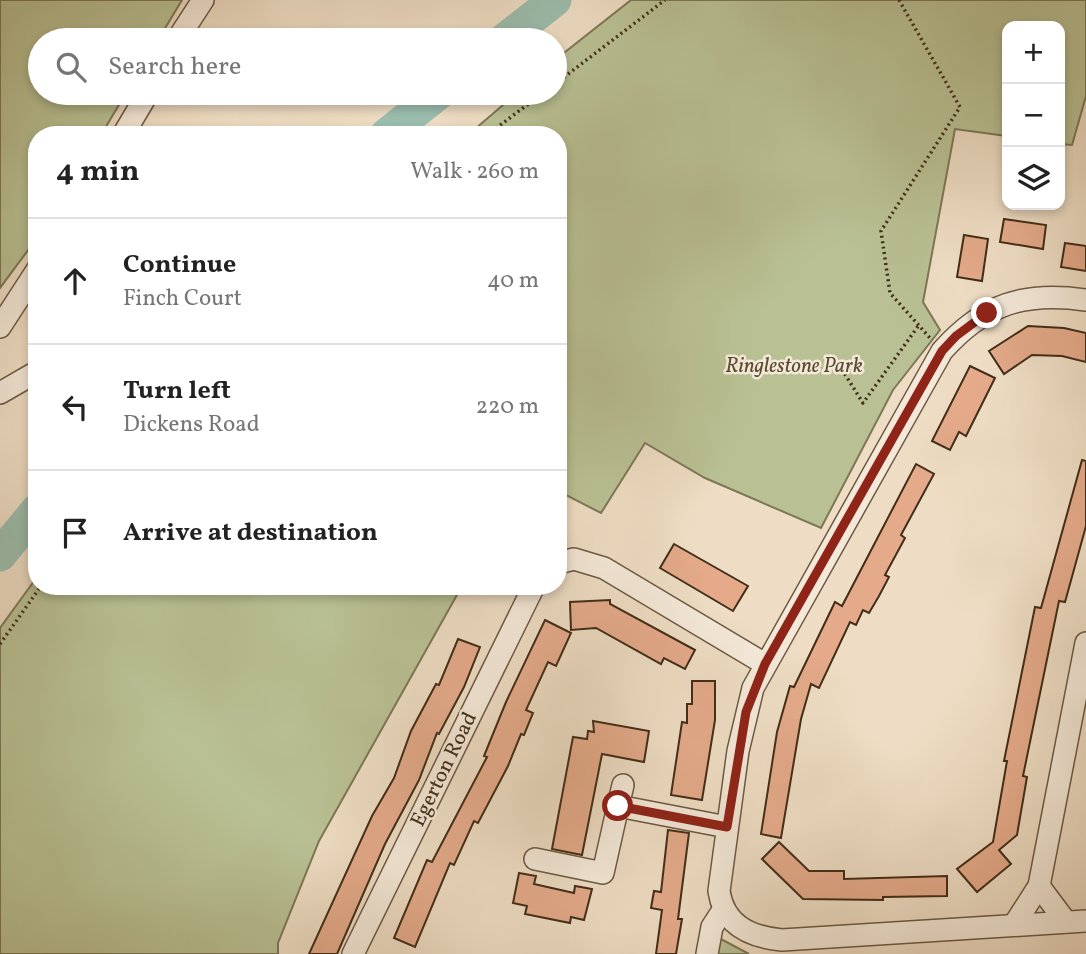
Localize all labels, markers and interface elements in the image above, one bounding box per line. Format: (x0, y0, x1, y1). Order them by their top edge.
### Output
map controls (1002, 21, 1065, 210)
button: + (1002, 21, 1065, 84)
search box (28, 28, 567, 105)
icon: search (52, 48, 90, 86)
text: Search here (108, 49, 241, 85)
button: − (1002, 84, 1065, 147)
button: layers (1002, 147, 1065, 210)
text: 4 min (56, 151, 140, 193)
text: Walk · 260 m (410, 156, 539, 188)
text: Continue (123, 247, 236, 283)
icon: ahead (56, 262, 94, 300)
text: 40 m (487, 265, 539, 297)
text: Finch Court (123, 283, 242, 315)
route end (971, 297, 1002, 328)
park label: Ringlestone Park (725, 352, 863, 381)
text: Turn left (123, 373, 231, 409)
icon: left (56, 388, 94, 426)
text: 220 m (476, 391, 539, 423)
text: Dickens Road (123, 409, 260, 441)
icon: arrive (56, 514, 94, 552)
text: Arrive at destination (123, 515, 378, 551)
street label: Egerton Road (404, 707, 485, 832)
route start (602, 790, 633, 821)

